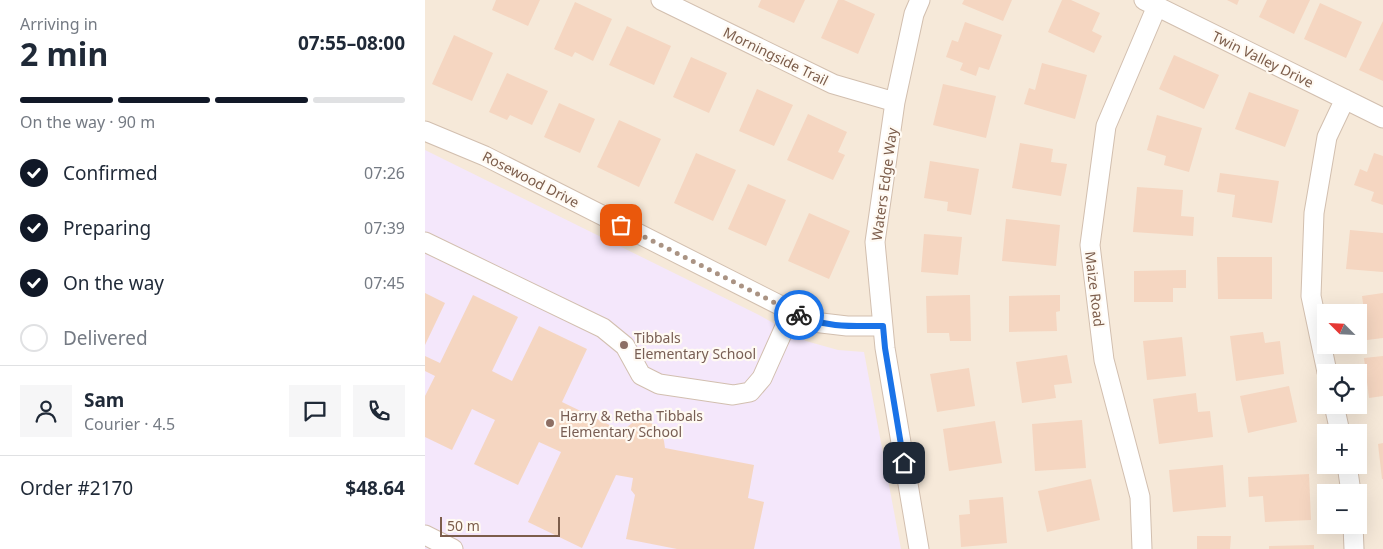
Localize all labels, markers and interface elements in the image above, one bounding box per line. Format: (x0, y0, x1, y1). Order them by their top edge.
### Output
text: Arriving in (20, 13, 98, 35)
street label: Morningside Trail (720, 22, 832, 90)
street label: Twin Valley Drive (1209, 26, 1317, 92)
text: 07:55–08:00 (298, 30, 405, 56)
text: 2 min (20, 32, 108, 75)
text: On the way · 90 m (20, 111, 155, 133)
street label: Waters Edge Way (867, 125, 901, 242)
street label: Rosewood Drive (479, 146, 583, 212)
icon: check (20, 159, 48, 187)
text: Confirmed (63, 160, 158, 186)
text: 07:26 (364, 162, 405, 184)
pin (600, 204, 642, 246)
icon: bag (607, 211, 635, 239)
icon: check (20, 214, 48, 242)
text: Preparing (63, 215, 151, 241)
text: 07:39 (364, 217, 405, 239)
street label: Maize Road (1081, 250, 1109, 328)
icon: check (20, 269, 48, 297)
text: On the way (63, 270, 164, 296)
text: 07:45 (364, 272, 405, 294)
courier (774, 290, 824, 340)
icon: bike (785, 301, 813, 329)
north arrow (1317, 304, 1367, 354)
map controls (1317, 304, 1367, 534)
text: Delivered (63, 325, 148, 351)
place label: Tibbals Elementary School (634, 328, 756, 363)
marker: Tibbals Elementary School (618, 339, 630, 351)
button: locate (1317, 364, 1367, 414)
button: person (20, 385, 72, 437)
button: chat (289, 385, 341, 437)
button: phone (353, 385, 405, 437)
text: Sam (84, 387, 124, 413)
place label: Harry & Retha Tibbals Elementary School (560, 406, 703, 441)
text: Courier · 4.5 (84, 413, 175, 435)
marker: Harry & Retha Tibbals Elementary School (544, 417, 556, 429)
button: + (1317, 424, 1367, 474)
pin (883, 442, 925, 484)
icon: home (890, 449, 918, 477)
text: Order #2170 (20, 475, 133, 501)
text: $48.64 (345, 475, 405, 501)
button: − (1317, 484, 1367, 534)
scale bar (440, 514, 560, 537)
text: 50 m (447, 516, 480, 535)

